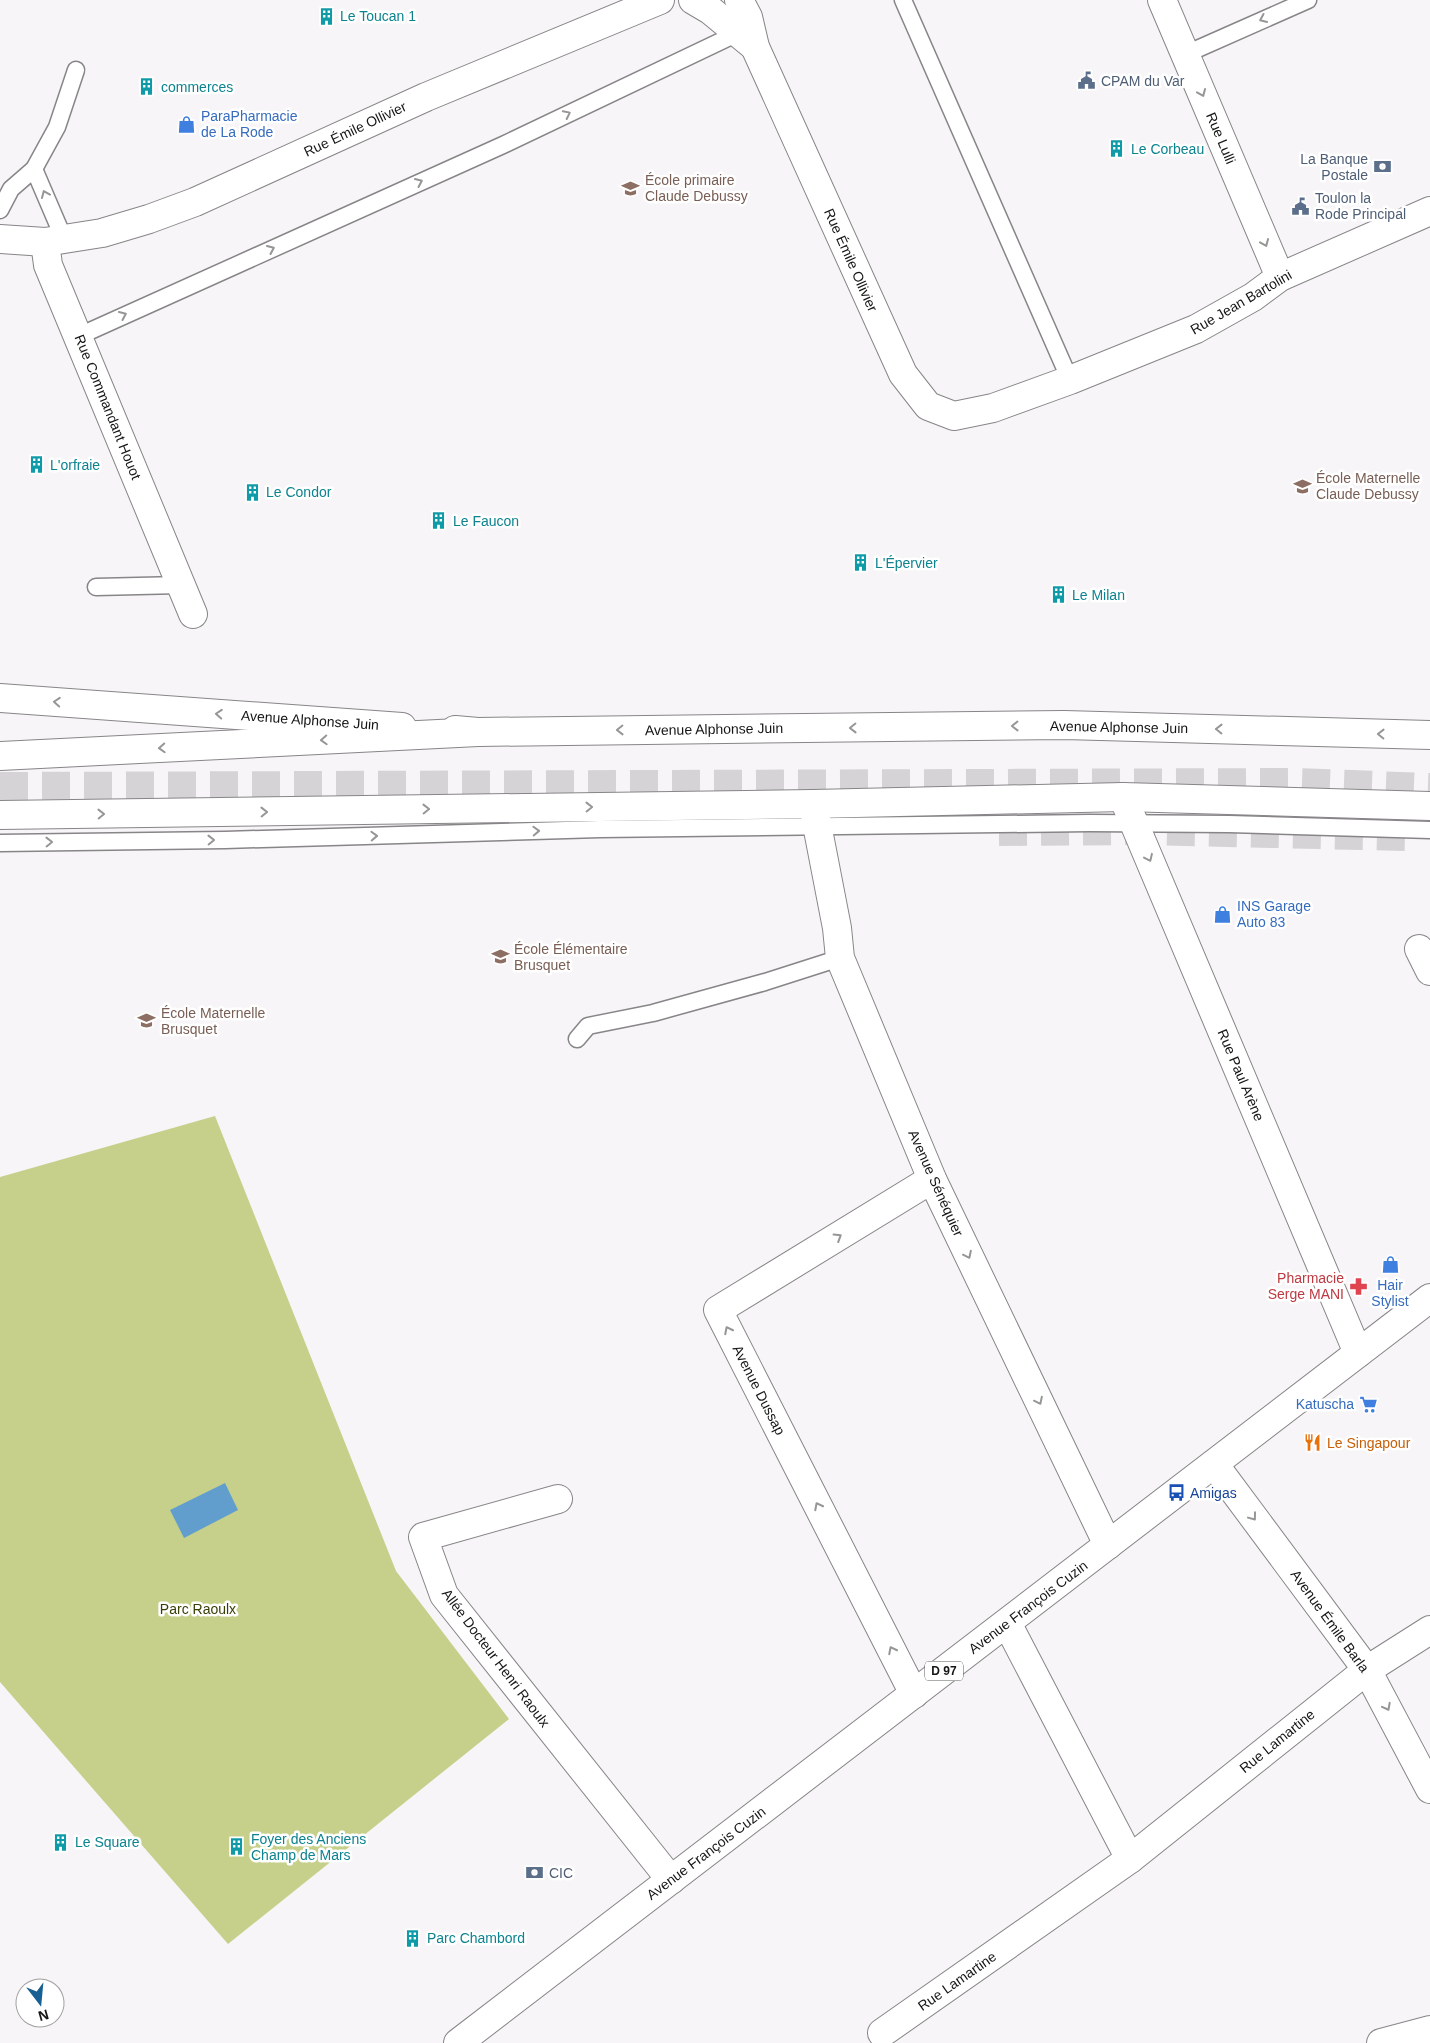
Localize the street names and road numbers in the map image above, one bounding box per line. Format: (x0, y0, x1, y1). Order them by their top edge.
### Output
street label: Rue Émile Ollivier (301, 98, 409, 160)
street label: Rue Lulli (1203, 110, 1239, 166)
street label: Rue Émile Ollivier (821, 206, 881, 314)
street label: Rue Jean Bartolini (1187, 266, 1295, 338)
street label: Rue Commandant Houot (72, 332, 144, 482)
street label: Avenue Alphonse Juin (240, 707, 380, 733)
street label: Avenue Alphonse Juin (1050, 718, 1188, 736)
street label: Avenue Alphonse Juin (645, 720, 783, 738)
street label: Rue Paul Arène (1214, 1027, 1268, 1123)
street label: Avenue Sénéquier (905, 1127, 967, 1239)
street label: Avenue Dussap (729, 1342, 789, 1438)
street label: Avenue François Cuzin (965, 1557, 1091, 1657)
street label: Avenue Émile Barla (1287, 1567, 1373, 1676)
street label: Allée Docteur Henri Raoulx (439, 1586, 553, 1730)
road number: D 97 (925, 1662, 963, 1680)
street label: Rue Lamartine (1236, 1706, 1318, 1776)
street label: Avenue François Cuzin (643, 1803, 769, 1903)
street label: Rue Lamartine (915, 1948, 999, 2014)

